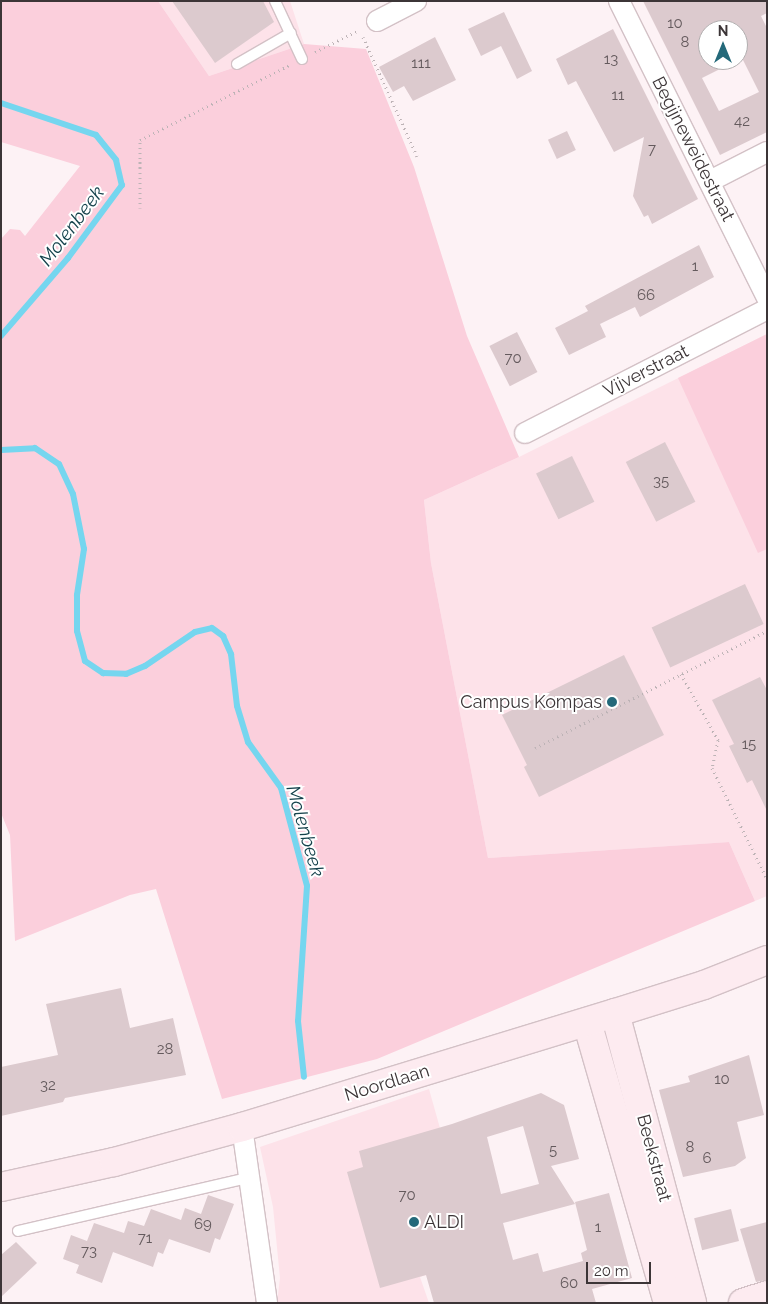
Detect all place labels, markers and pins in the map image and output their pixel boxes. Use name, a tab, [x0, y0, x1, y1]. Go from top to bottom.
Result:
place label: Campus Kompas	[460, 691, 602, 713]
marker: Campus Kompas	[606, 696, 618, 708]
place label: ALDI	[424, 1211, 464, 1233]
marker: ALDI	[408, 1216, 420, 1228]

